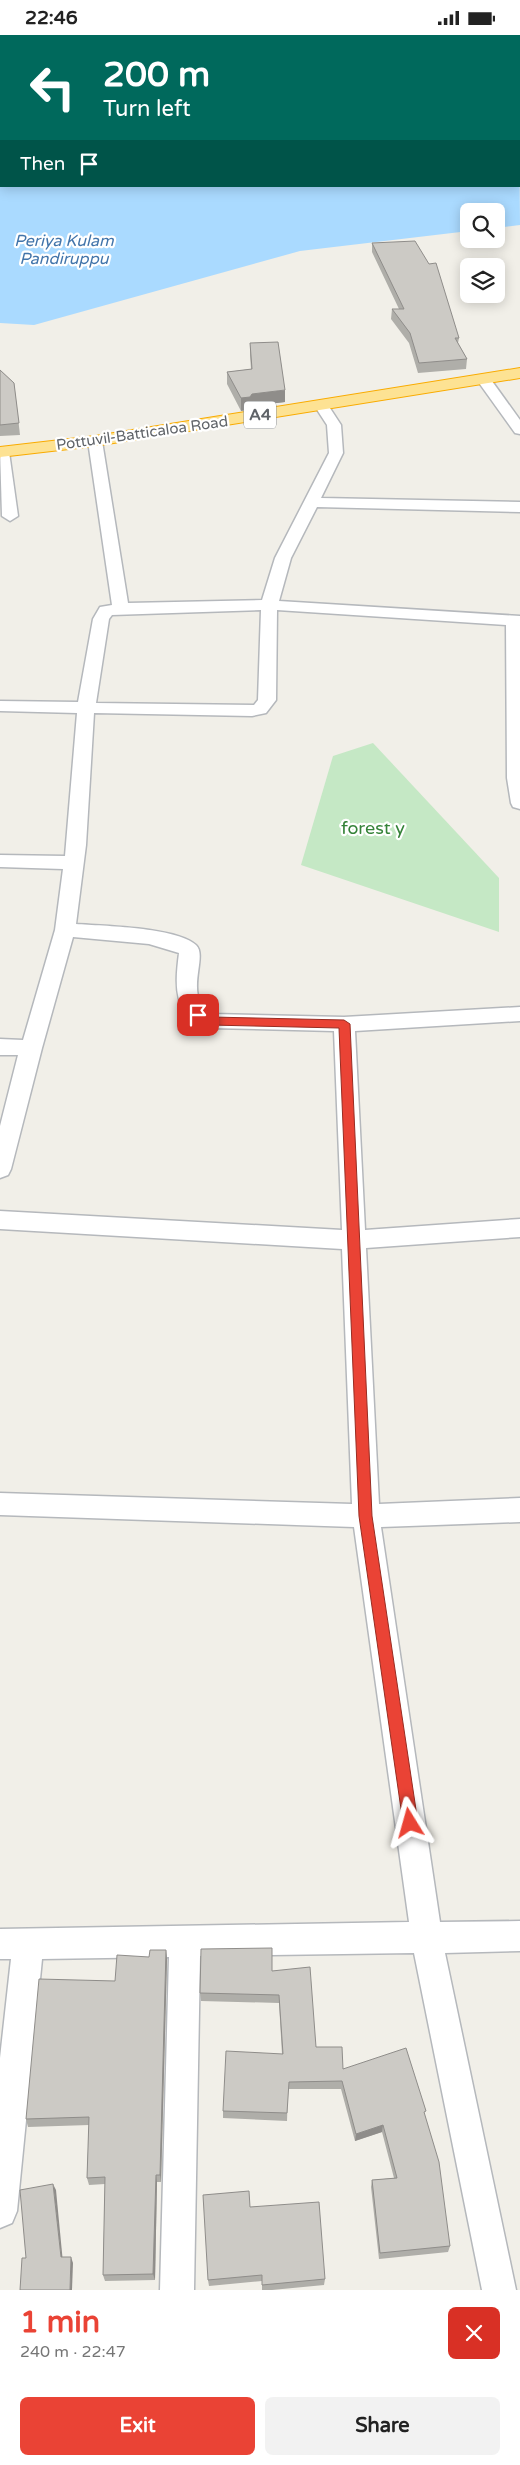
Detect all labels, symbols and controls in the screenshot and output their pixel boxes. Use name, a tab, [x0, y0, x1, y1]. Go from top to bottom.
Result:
text: 22:46	[25, 7, 78, 29]
text: 200 m	[103, 54, 210, 96]
icon: left	[20, 55, 85, 120]
text: Turn left	[103, 96, 191, 122]
icon: arrive	[75, 150, 103, 178]
text: Then	[20, 153, 65, 175]
map controls	[460, 203, 505, 303]
button: search	[460, 203, 505, 248]
water label: Periya Kulam Pandiruppu	[14, 231, 114, 269]
button: layers	[460, 258, 505, 303]
road number: A4	[244, 401, 276, 429]
street label: Pottuvil-Batticaloa Road	[55, 412, 229, 454]
park label: forest y	[341, 817, 405, 839]
pin	[177, 994, 219, 1036]
icon: arrive	[184, 1001, 212, 1029]
position arrow	[383, 1796, 435, 1848]
text: 1 min	[20, 2304, 100, 2341]
button: close	[448, 2307, 500, 2359]
text: 240 m · 22:47	[20, 2342, 126, 2362]
button: Exit	[20, 2397, 255, 2455]
button: Share	[265, 2397, 500, 2455]

